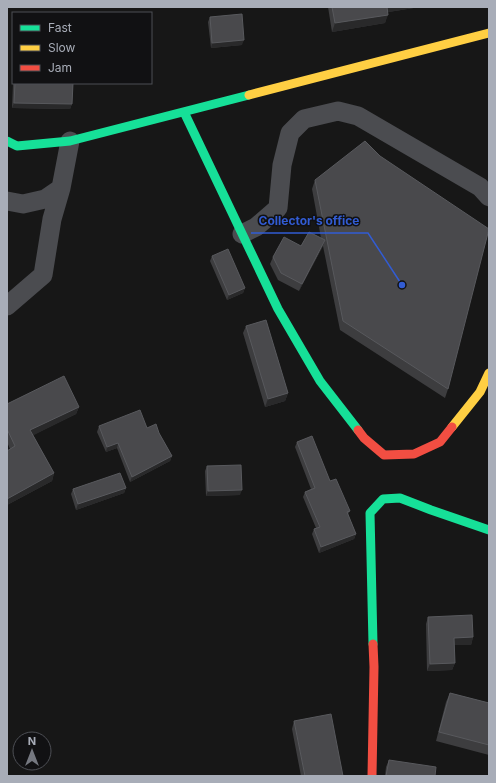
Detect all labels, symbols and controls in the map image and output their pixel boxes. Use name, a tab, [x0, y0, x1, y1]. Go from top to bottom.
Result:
legend	[12, 12, 152, 84]
text: Fast	[48, 20, 72, 35]
text: Slow	[48, 40, 76, 55]
text: Jam	[48, 60, 72, 75]
callout: Collector's office	[251, 209, 368, 233]
text: Collector's office	[259, 213, 359, 228]
north arrow	[12, 731, 52, 771]
text: N	[28, 734, 36, 748]

